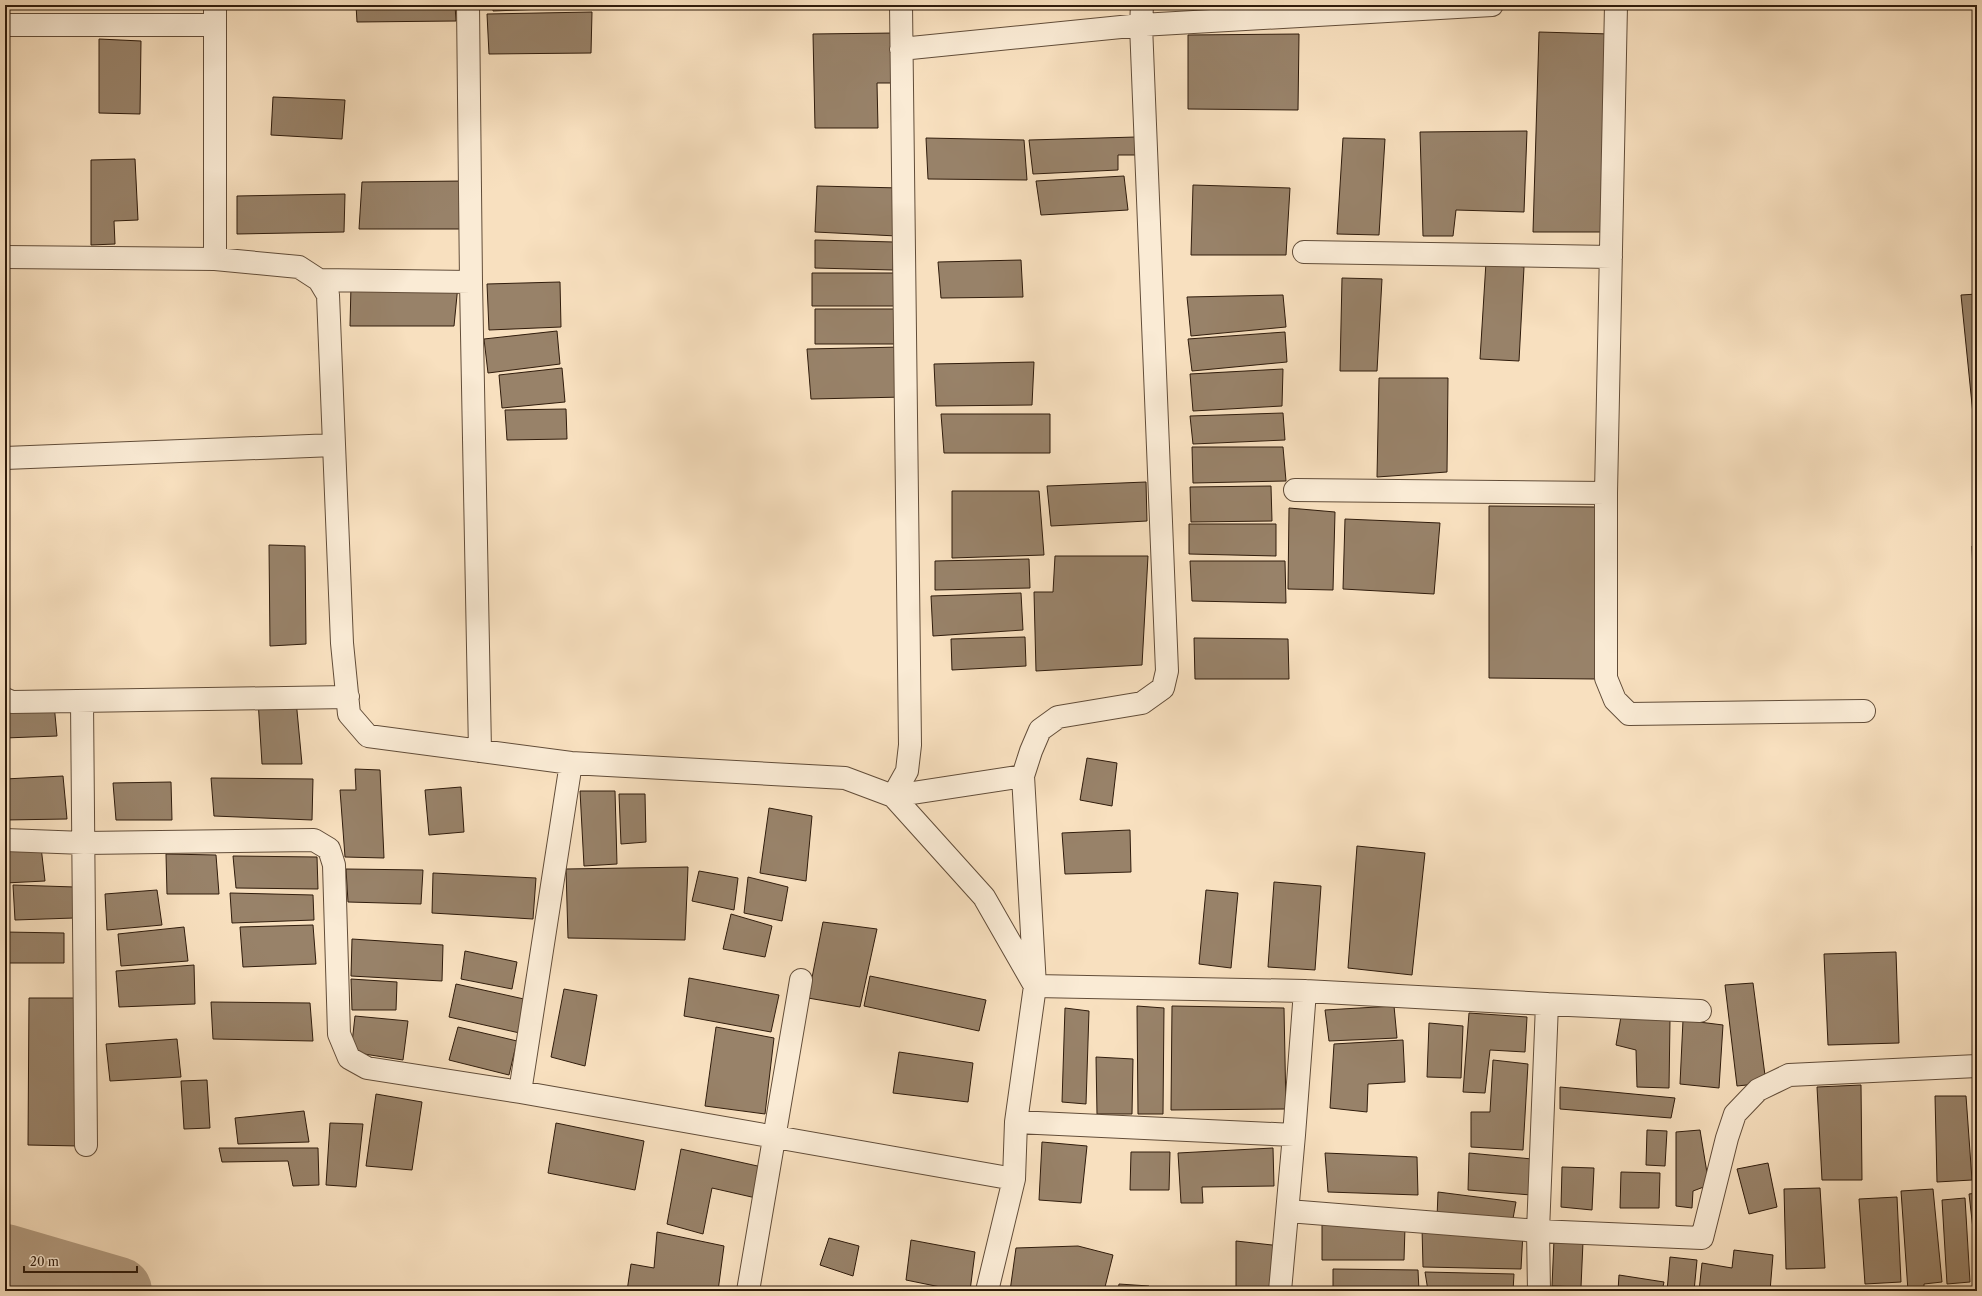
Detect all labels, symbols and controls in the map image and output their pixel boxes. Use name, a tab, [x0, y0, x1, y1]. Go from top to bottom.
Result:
scale bar	[24, 1248, 137, 1274]
text: 20 m	[30, 1254, 59, 1269]

